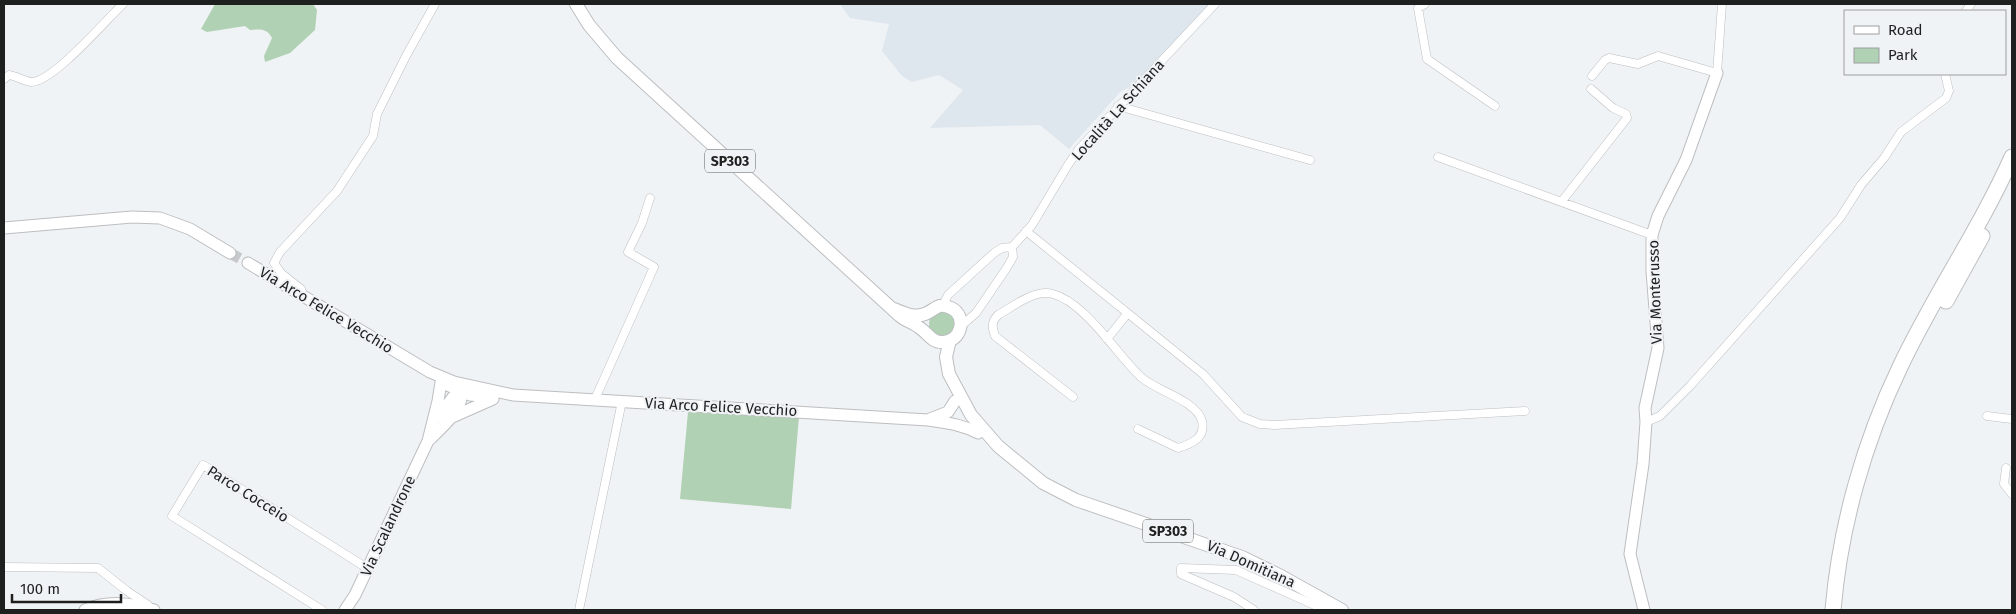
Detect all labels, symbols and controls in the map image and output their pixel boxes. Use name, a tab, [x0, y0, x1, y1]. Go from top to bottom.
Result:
legend	[1844, 10, 2006, 75]
text: Road	[1888, 21, 1923, 39]
text: Park	[1888, 46, 1918, 64]
street label: Località La Schiana	[1068, 56, 1168, 164]
road number: SP303	[705, 150, 755, 172]
street label: Via Monterusso	[1644, 239, 1666, 345]
street label: Via Arco Felice Vecchio	[256, 263, 396, 357]
street label: Via Arco Felice Vecchio	[644, 394, 798, 420]
street label: Parco Cocceio	[204, 462, 292, 526]
street label: Via Scalandrone	[357, 473, 419, 579]
road number: SP303	[1143, 520, 1193, 542]
street label: Via Domitiana	[1204, 536, 1298, 592]
scale bar	[12, 572, 121, 604]
text: 100 m	[20, 580, 60, 598]

